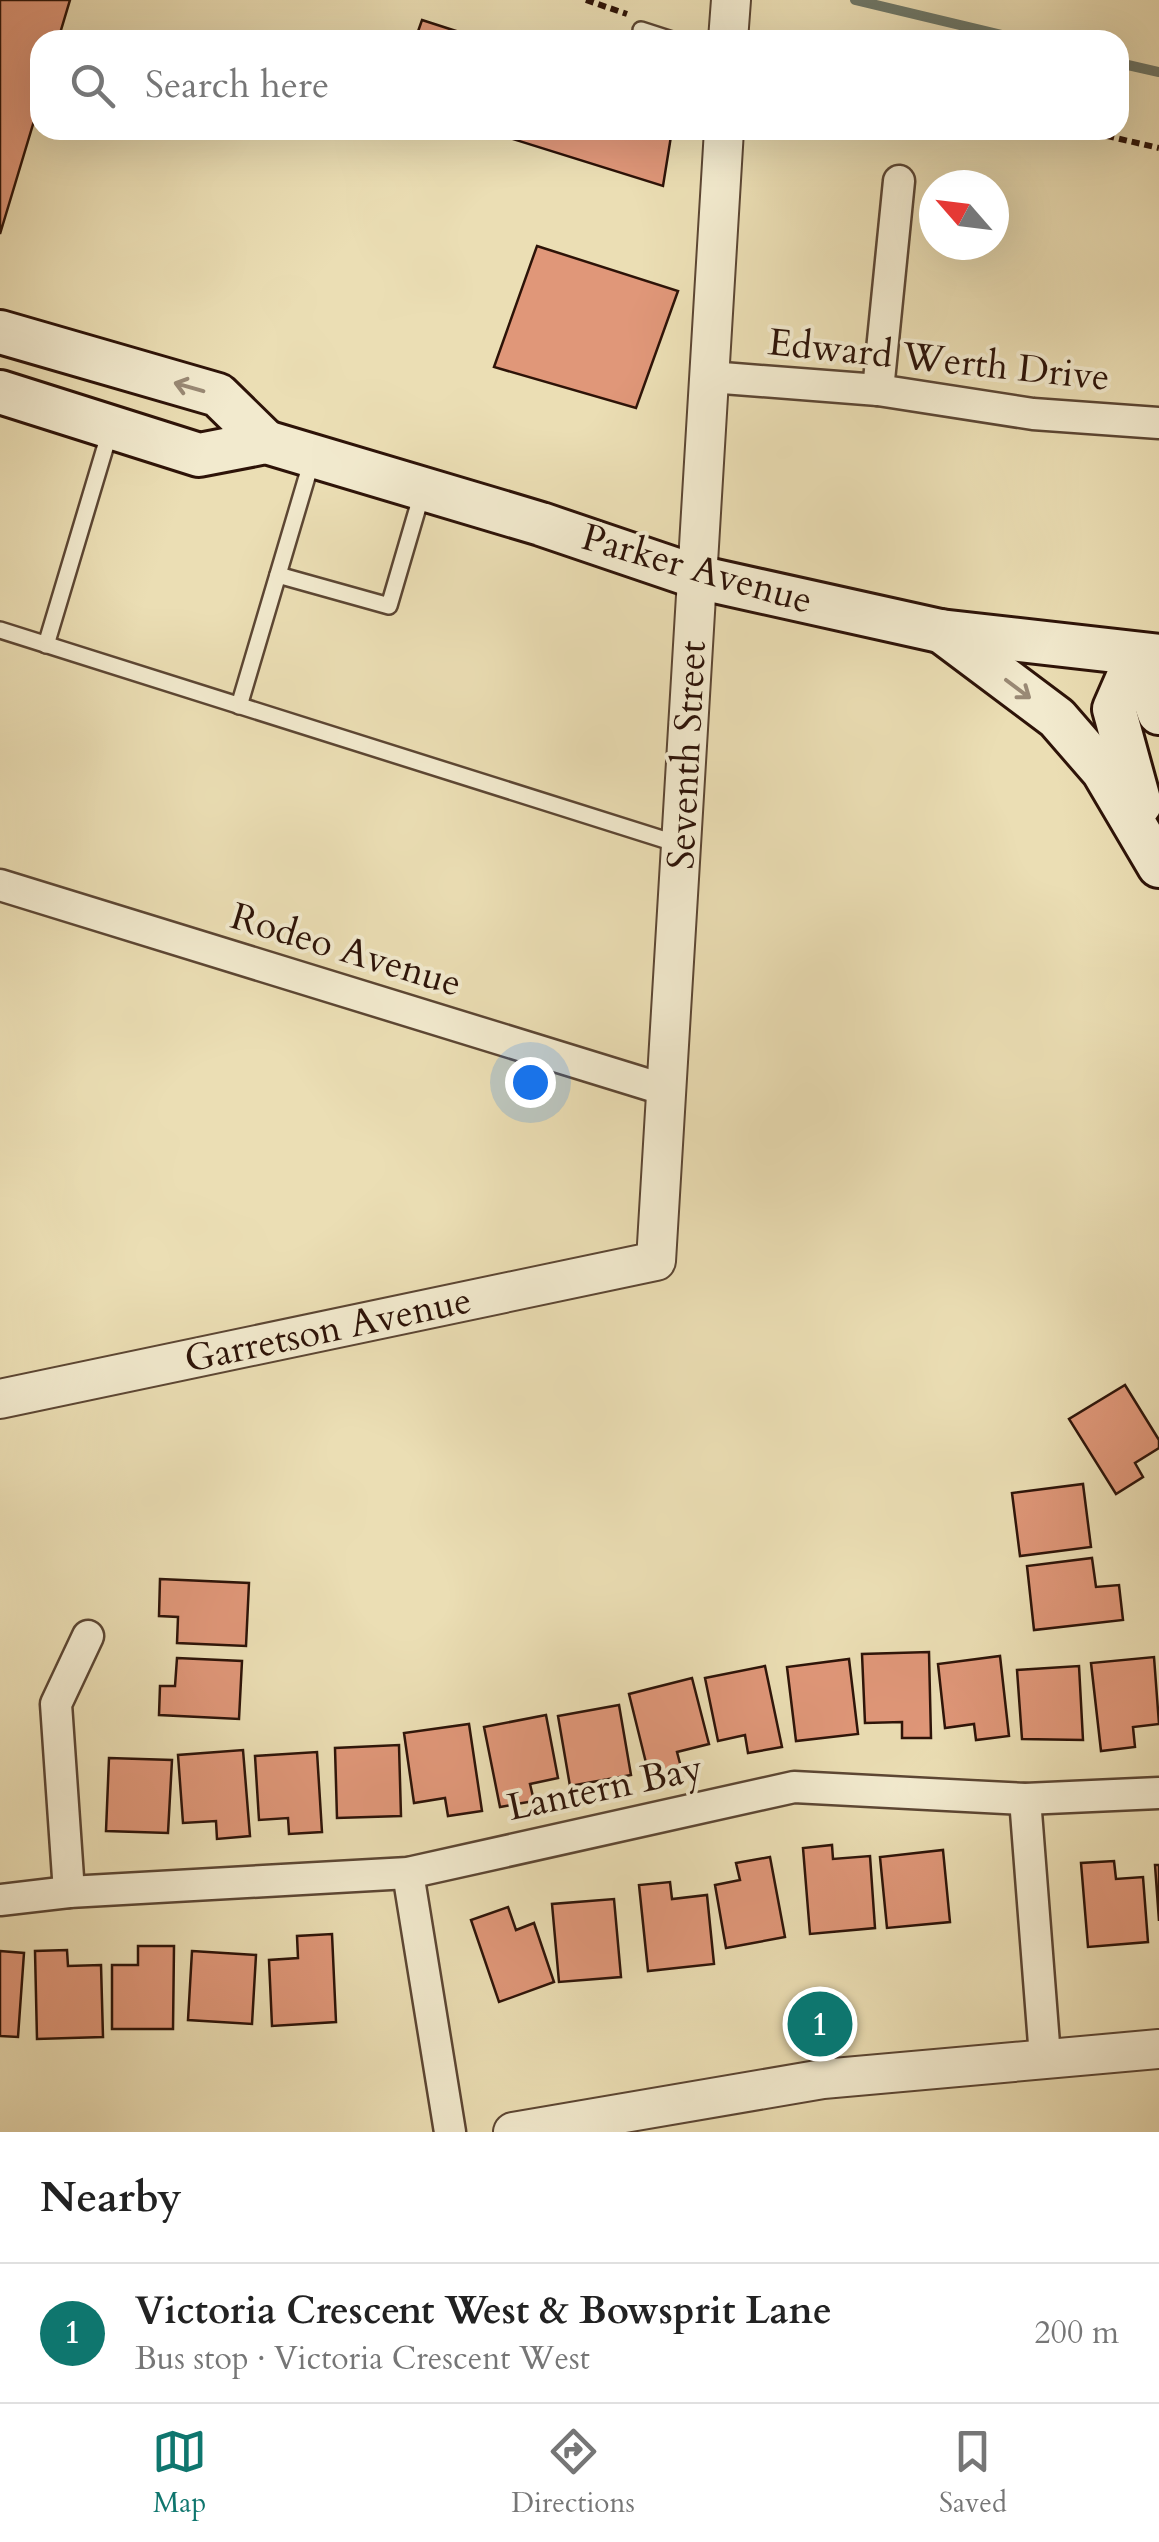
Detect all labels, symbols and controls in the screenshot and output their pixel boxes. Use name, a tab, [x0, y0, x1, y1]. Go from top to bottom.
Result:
search box	[30, 30, 1129, 140]
icon: search	[65, 58, 120, 113]
text: Search here	[145, 59, 329, 111]
north arrow	[919, 170, 1009, 260]
street label: Edward Werth Drive	[766, 316, 1112, 404]
one-way arrow	[173, 376, 205, 395]
street label: Parker Avenue	[576, 511, 818, 627]
street label: Seventh Street	[655, 639, 719, 871]
one-way arrow	[1004, 679, 1031, 700]
street label: Rodeo Avenue	[224, 890, 468, 1010]
your location	[505, 1057, 556, 1108]
street label: Garretson Avenue	[180, 1274, 476, 1386]
street label: Lantern Bay	[503, 1742, 707, 1834]
pin: 1	[788, 1986, 852, 2062]
text: Nearby	[40, 2169, 182, 2226]
text: Victoria Crescent West & Bowsprit Lane	[135, 2285, 832, 2337]
text: 1	[64, 2311, 81, 2355]
text: 200 m	[1034, 2311, 1119, 2355]
text: Bus stop · Victoria Crescent West	[135, 2337, 590, 2381]
tab: Map	[152, 2424, 207, 2522]
tab: Directions	[511, 2424, 635, 2522]
tab: Saved	[939, 2424, 1007, 2522]

